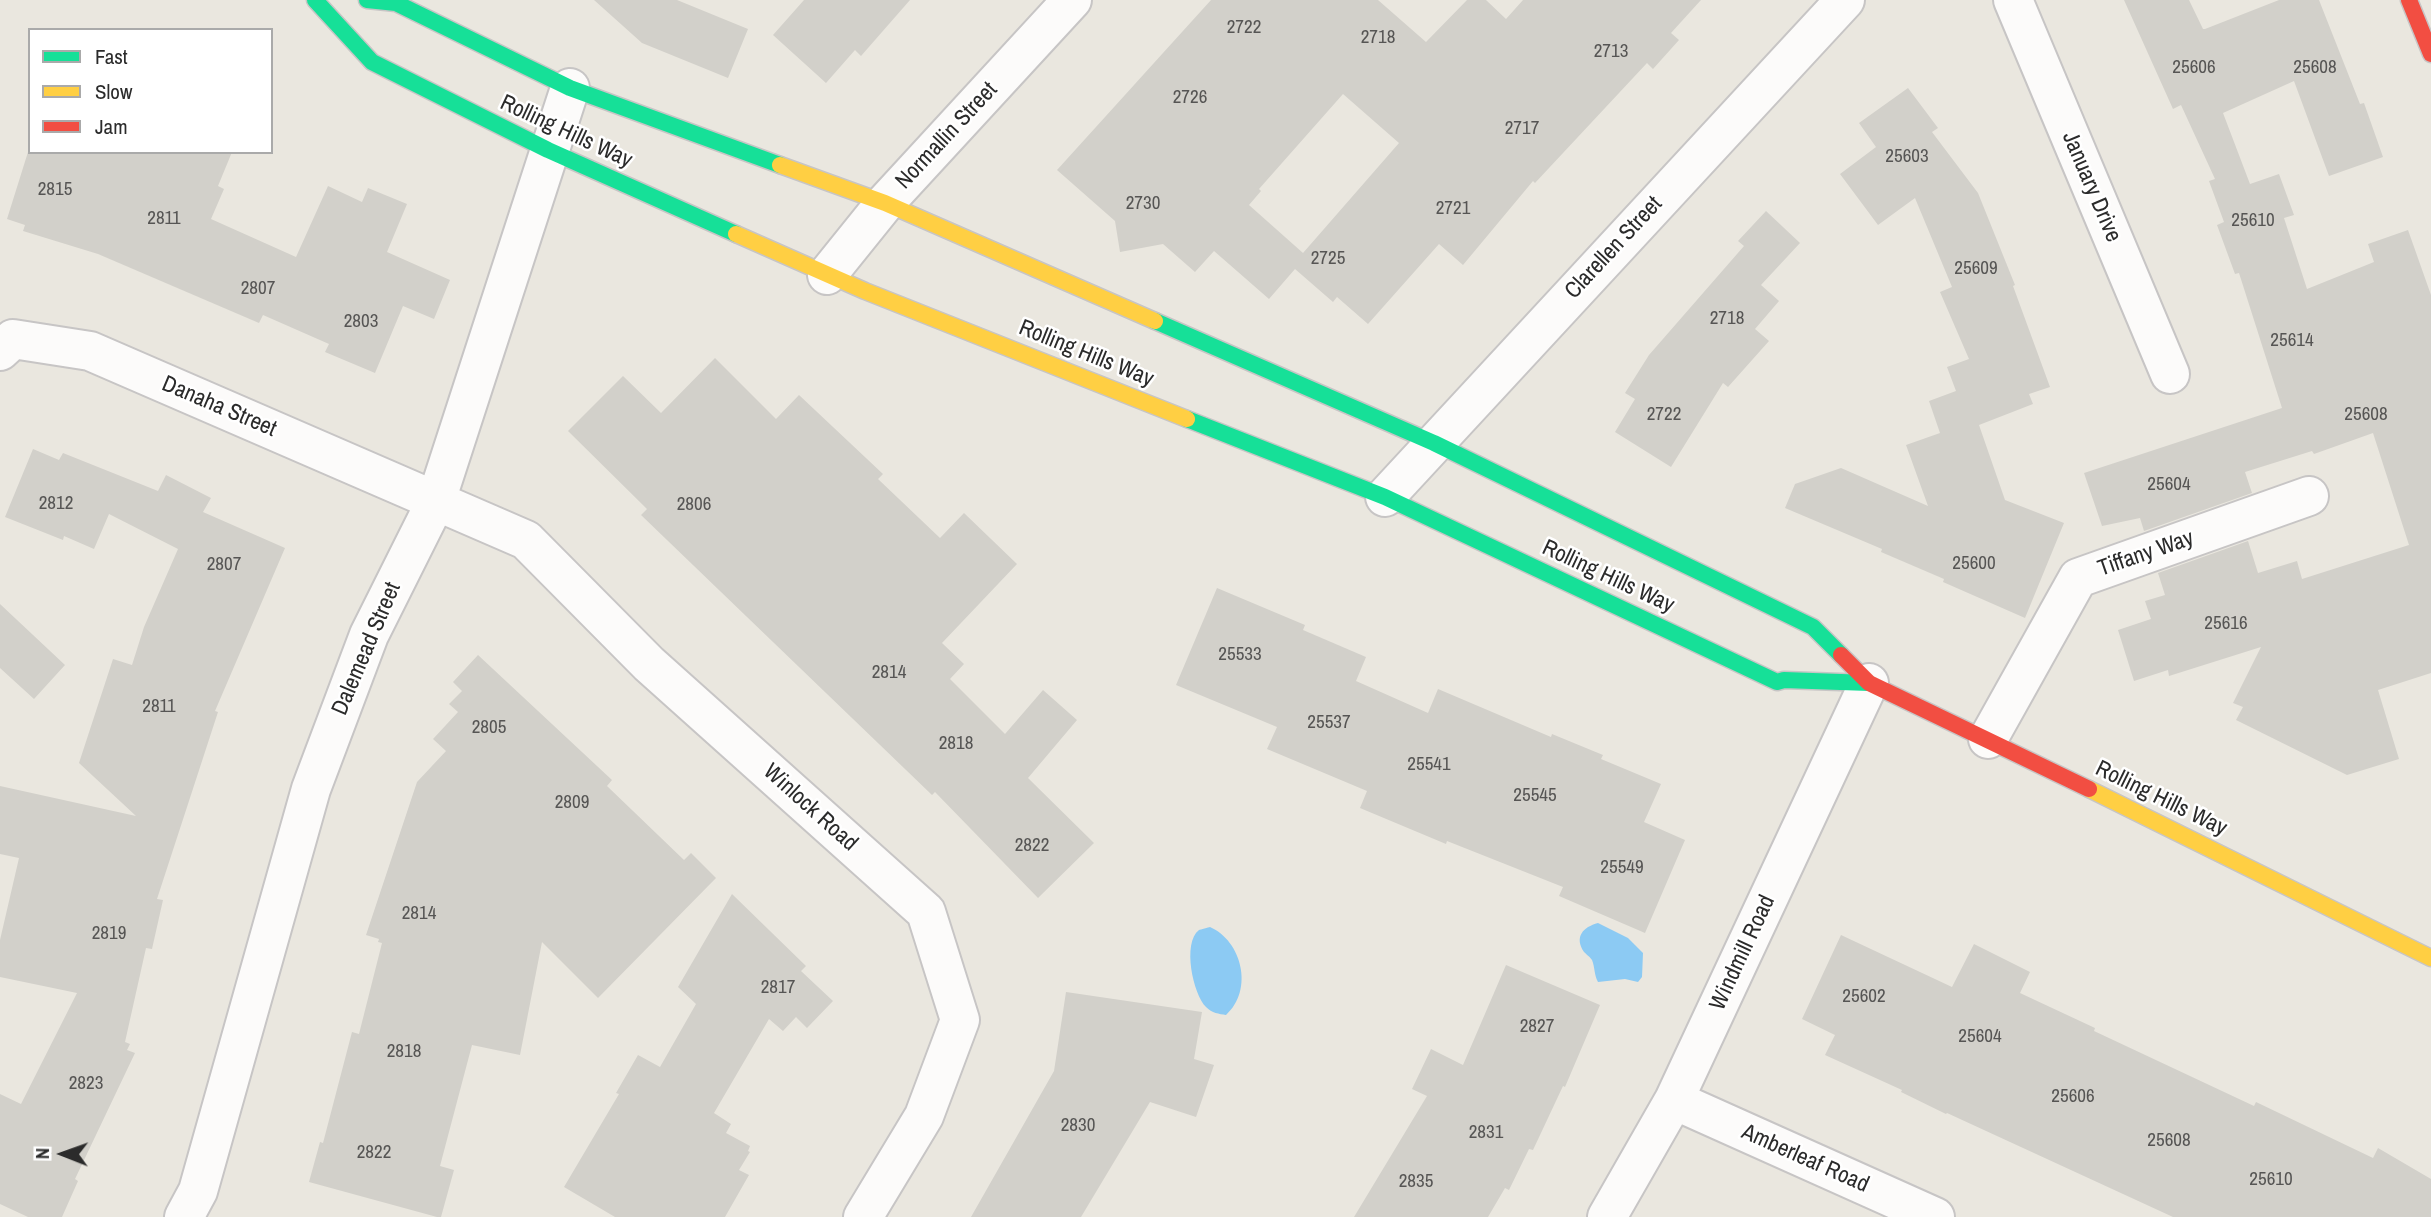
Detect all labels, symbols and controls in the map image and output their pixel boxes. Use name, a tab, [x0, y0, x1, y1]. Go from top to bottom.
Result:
house number: 2722	[1227, 17, 1261, 39]
house number: 2718	[1361, 27, 1395, 49]
legend	[28, 28, 273, 154]
house number: 2713	[1594, 41, 1628, 63]
text: Fast	[95, 42, 128, 71]
house number: 25606	[2172, 57, 2216, 79]
house number: 25608	[2293, 57, 2337, 79]
text: Slow	[95, 77, 132, 106]
street label: Normallin Street	[890, 77, 1004, 195]
house number: 2726	[1173, 87, 1207, 109]
street label: Rolling Hills Way	[495, 89, 637, 175]
text: Jam	[95, 112, 128, 141]
house number: 2717	[1505, 118, 1539, 140]
street label: January Drive	[2055, 128, 2127, 246]
house number: 25603	[1885, 146, 1929, 168]
house number: 2815	[38, 179, 72, 201]
street label: Clarellen Street	[1560, 191, 1668, 305]
house number: 2730	[1126, 193, 1160, 215]
house number: 2721	[1436, 198, 1470, 220]
house number: 2811	[147, 208, 181, 230]
house number: 25610	[2231, 210, 2275, 232]
house number: 2725	[1311, 248, 1345, 270]
house number: 25609	[1954, 258, 1998, 280]
house number: 2807	[241, 278, 275, 300]
house number: 2718	[1710, 308, 1744, 330]
house number: 2803	[344, 311, 378, 333]
street label: Rolling Hills Way	[1015, 314, 1157, 394]
house number: 25614	[2270, 330, 2314, 352]
street label: Danaha Street	[158, 371, 280, 443]
house number: 2722	[1647, 404, 1681, 426]
house number: 25608	[2344, 404, 2388, 426]
house number: 25604	[2147, 474, 2191, 496]
house number: 2812	[39, 493, 73, 515]
house number: 2806	[677, 494, 711, 516]
street label: Tiffany Way	[2095, 525, 2197, 583]
street label: Rolling Hills Way	[1537, 534, 1679, 620]
house number: 25600	[1952, 553, 1996, 575]
house number: 2807	[207, 554, 241, 576]
street label: Dalemead Street	[327, 578, 407, 720]
house number: 25616	[2204, 613, 2248, 635]
house number: 25533	[1218, 644, 1262, 666]
house number: 2814	[872, 662, 906, 684]
house number: 2811	[142, 696, 176, 718]
house number: 25537	[1307, 712, 1351, 734]
house number: 2805	[472, 717, 506, 739]
house number: 2818	[939, 733, 973, 755]
house number: 25541	[1407, 754, 1451, 776]
street label: Rolling Hills Way	[2091, 755, 2231, 843]
street label: Winlock Road	[757, 758, 863, 858]
house number: 25545	[1513, 785, 1557, 807]
house number: 2809	[555, 792, 589, 814]
house number: 2822	[1015, 835, 1049, 857]
house number: 25549	[1600, 857, 1644, 879]
street label: Windmill Road	[1704, 891, 1782, 1015]
house number: 2814	[402, 903, 436, 925]
house number: 2819	[92, 923, 126, 945]
house number: 2817	[761, 977, 795, 999]
house number: 25602	[1842, 986, 1886, 1008]
house number: 2827	[1520, 1016, 1554, 1038]
house number: 25604	[1958, 1026, 2002, 1048]
house number: 2818	[387, 1041, 421, 1063]
house number: 2823	[69, 1073, 103, 1095]
house number: 25606	[2051, 1086, 2095, 1108]
house number: 2830	[1061, 1115, 1095, 1137]
north arrow	[28, 1119, 98, 1189]
street label: Amberleaf Road	[1737, 1119, 1873, 1199]
house number: 2831	[1469, 1122, 1503, 1144]
house number: 25608	[2147, 1130, 2191, 1152]
house number: 2822	[357, 1142, 391, 1164]
text: N	[29, 1148, 55, 1159]
house number: 25610	[2249, 1169, 2293, 1191]
house number: 2835	[1399, 1171, 1433, 1193]

